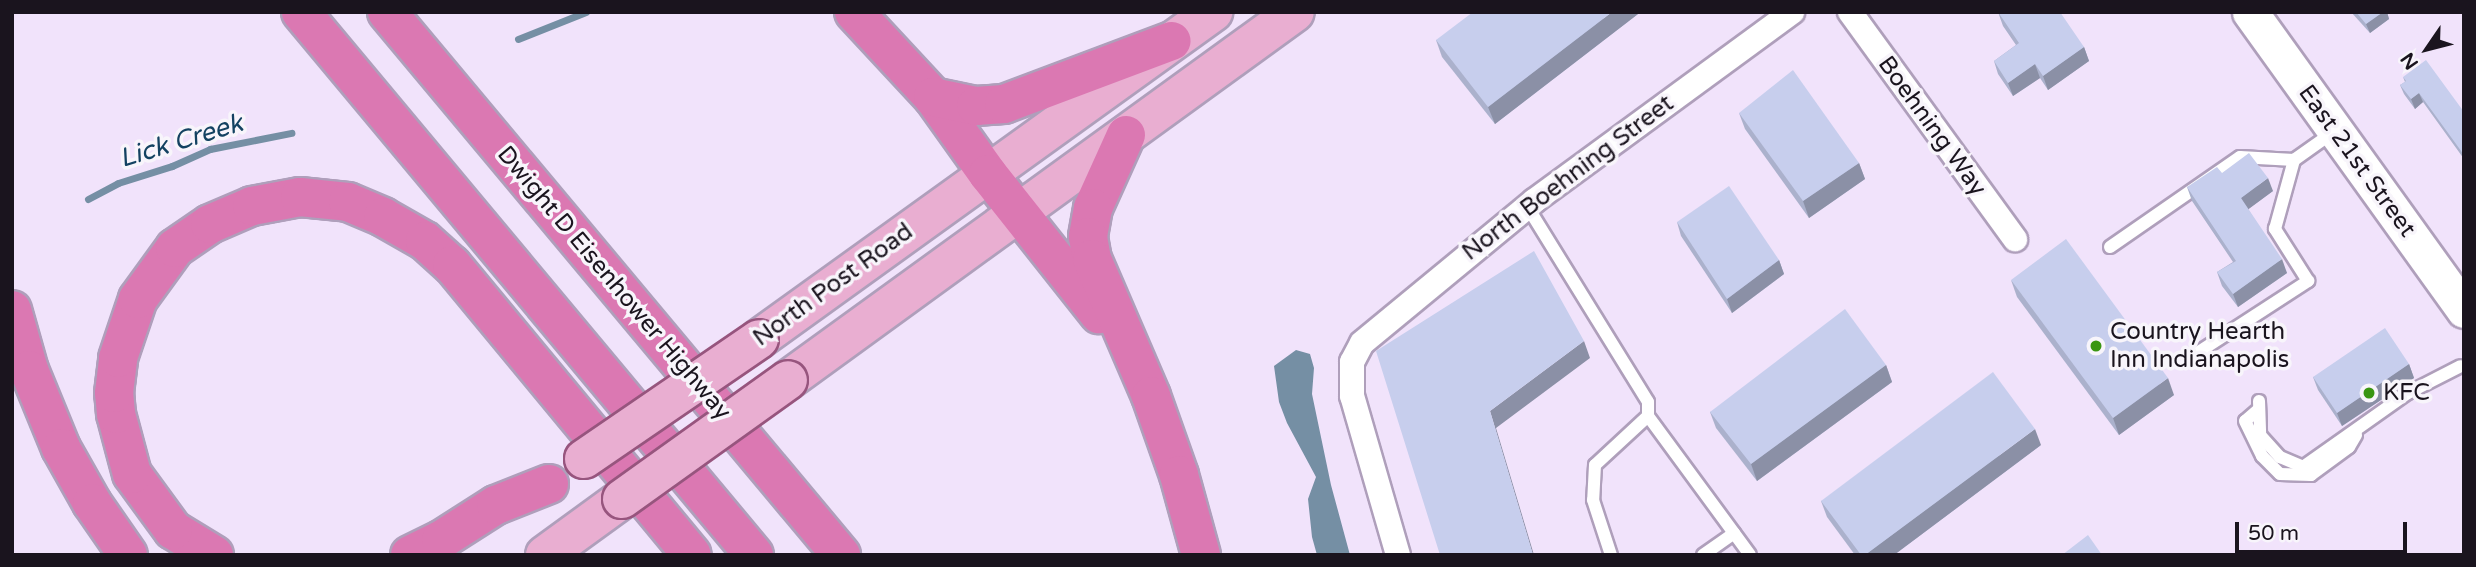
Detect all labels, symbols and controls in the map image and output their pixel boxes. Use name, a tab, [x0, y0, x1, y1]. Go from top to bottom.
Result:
north arrow	[2392, 14, 2462, 84]
text: N	[2396, 48, 2423, 74]
street label: Boehning Way	[1872, 51, 1992, 201]
street label: East 21st Street	[2292, 79, 2422, 243]
street label: North Boehning Street	[1457, 89, 1679, 267]
water label: Lick Creek	[116, 107, 246, 175]
street label: Dwight D Eisenhower Highway	[491, 140, 737, 426]
street label: North Post Road	[748, 217, 918, 353]
place label: Country Hearth Inn Indianapolis	[2110, 318, 2289, 374]
marker: Country Hearth Inn Indianapolis	[2088, 338, 2104, 354]
place label: KFC	[2383, 379, 2430, 407]
marker: KFC	[2361, 385, 2377, 401]
scale bar	[2238, 508, 2410, 552]
text: 50 m	[2248, 521, 2299, 546]

